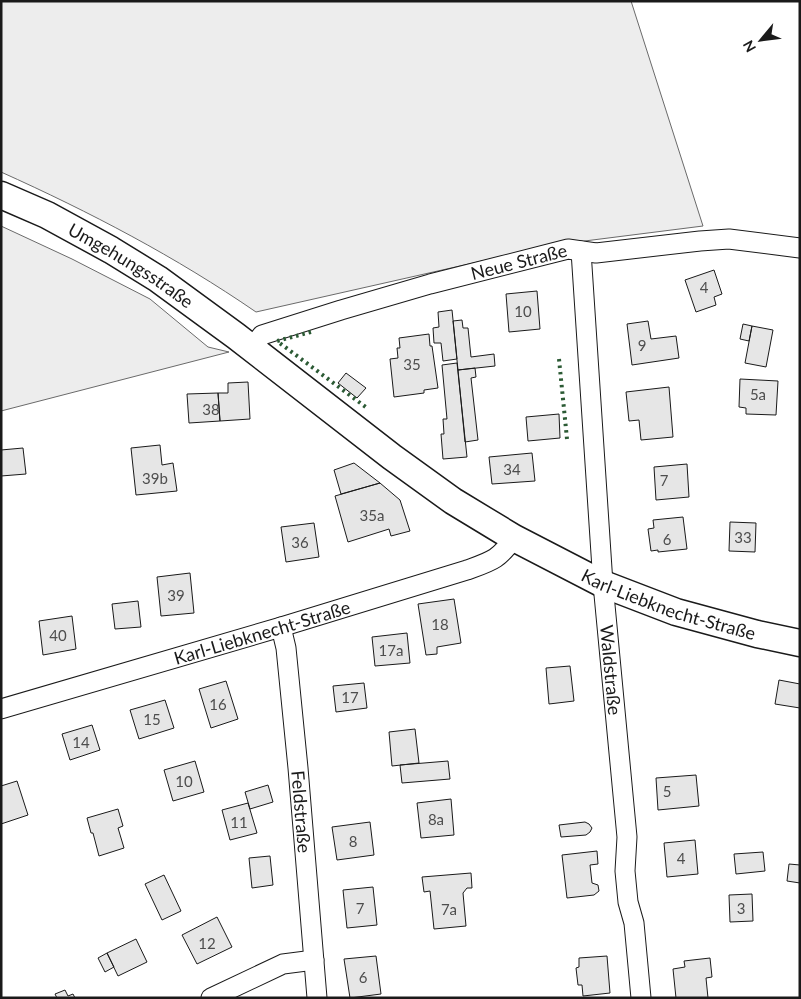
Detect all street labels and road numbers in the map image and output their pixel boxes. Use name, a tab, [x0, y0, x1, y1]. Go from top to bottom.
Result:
street label: Umgehungsstraße	[65, 218, 198, 312]
street label: Neue Straße	[468, 239, 569, 284]
street label: Karl-Liebknecht-Straße	[578, 564, 758, 644]
street label: Karl-Liebknecht-Straße	[171, 595, 353, 669]
street label: Waldstraße	[596, 624, 626, 716]
street label: Feldstraße	[287, 769, 316, 854]

